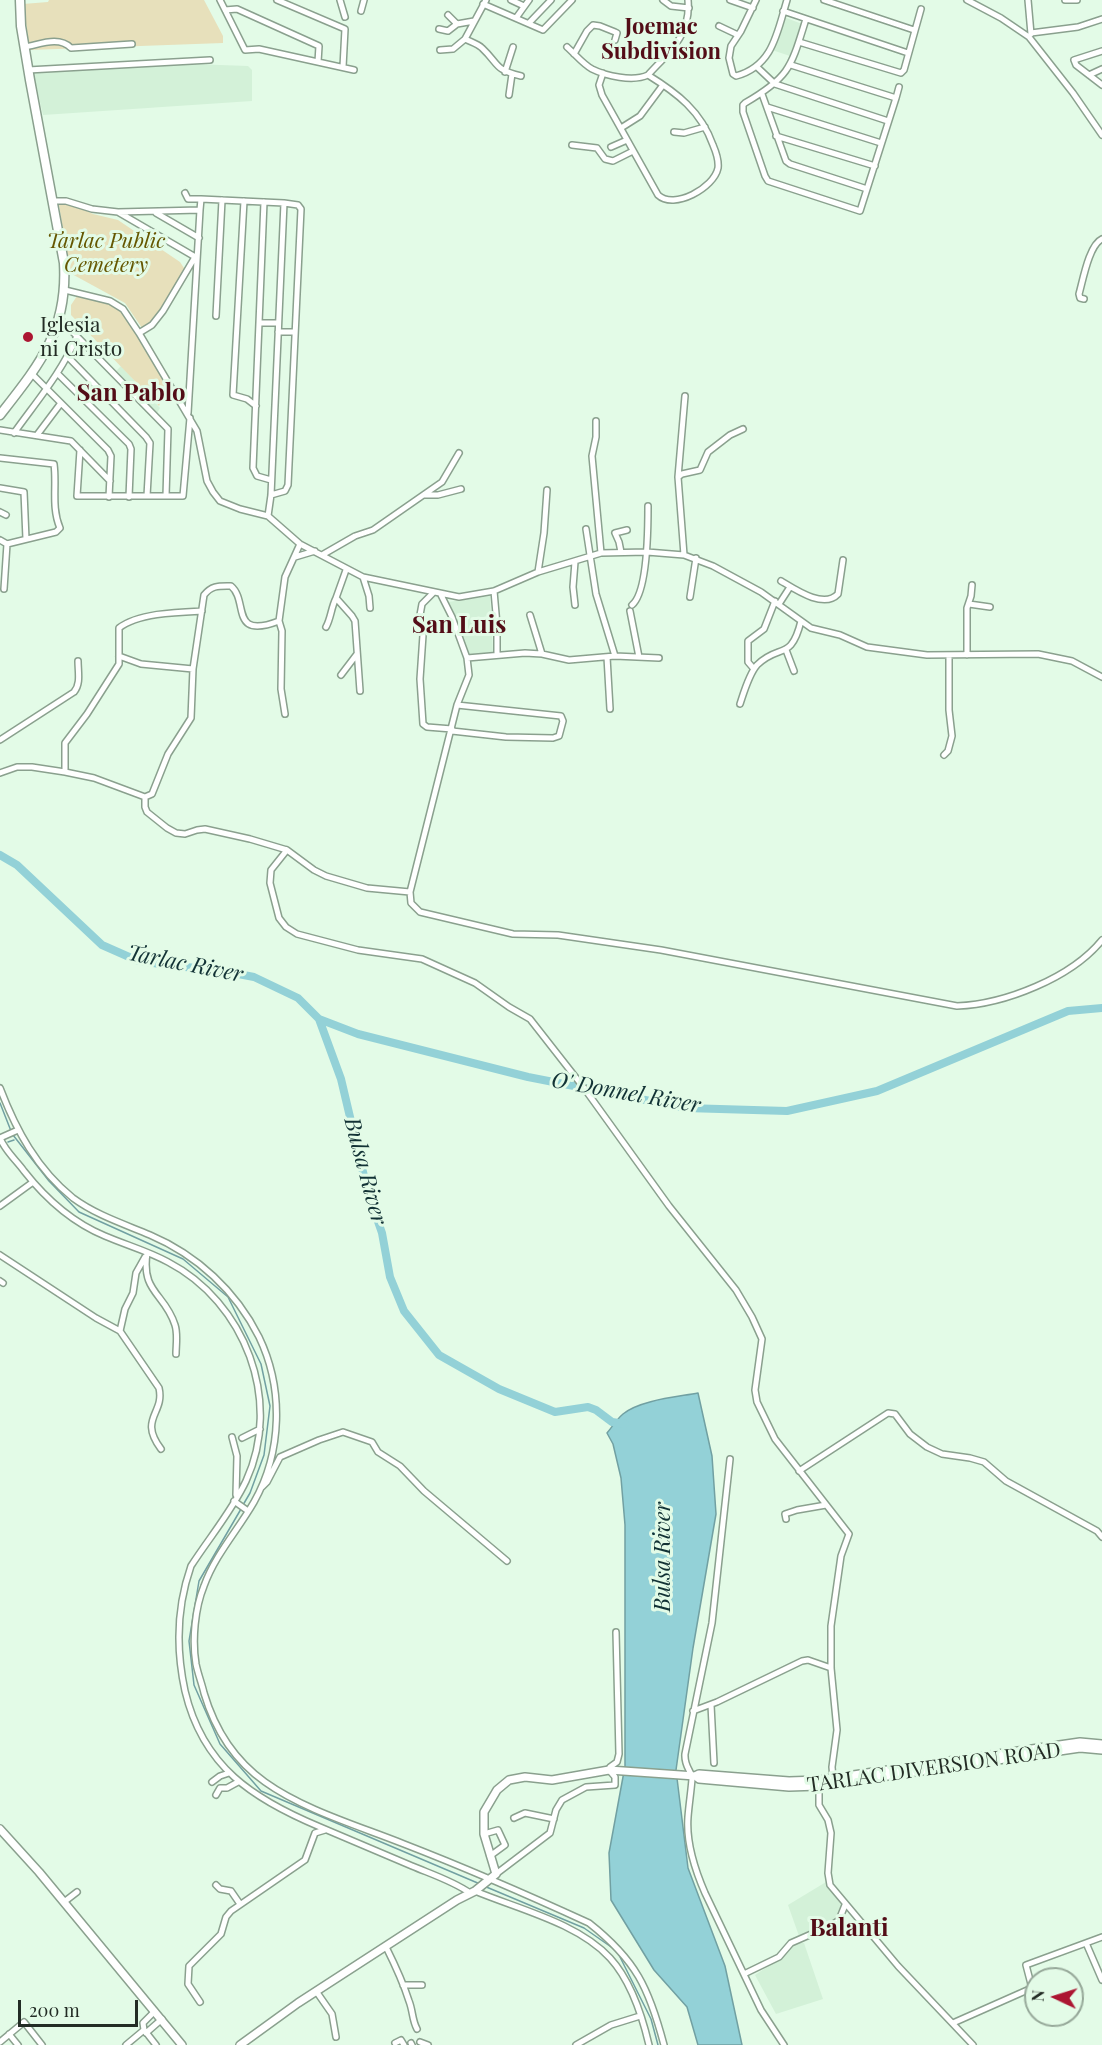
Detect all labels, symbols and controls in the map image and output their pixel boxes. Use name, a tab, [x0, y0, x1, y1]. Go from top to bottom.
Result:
district label: Joemac Subdivision	[601, 14, 721, 66]
park label: Tarlac Public Cemetery	[47, 228, 165, 278]
place label: Iglesia ni Cristo	[40, 312, 122, 362]
marker: Iglesia ni Cristo	[21, 330, 35, 344]
district label: San Pablo	[77, 380, 185, 408]
district label: San Luis	[412, 612, 506, 640]
water label: Tarlac River	[125, 940, 245, 988]
water label: O' Donnel River	[549, 1067, 703, 1119]
water label: Bulsa River	[338, 1115, 392, 1227]
water label: Bulsa River	[650, 1502, 676, 1612]
street label: TARLAC DIVERSION ROAD	[806, 1738, 1062, 1798]
district label: Balanti	[809, 1915, 889, 1943]
north arrow	[1024, 1967, 1084, 2027]
scale bar	[21, 1988, 141, 2026]
text: N	[1027, 1989, 1048, 2002]
text: 200 m	[29, 1998, 80, 2022]

